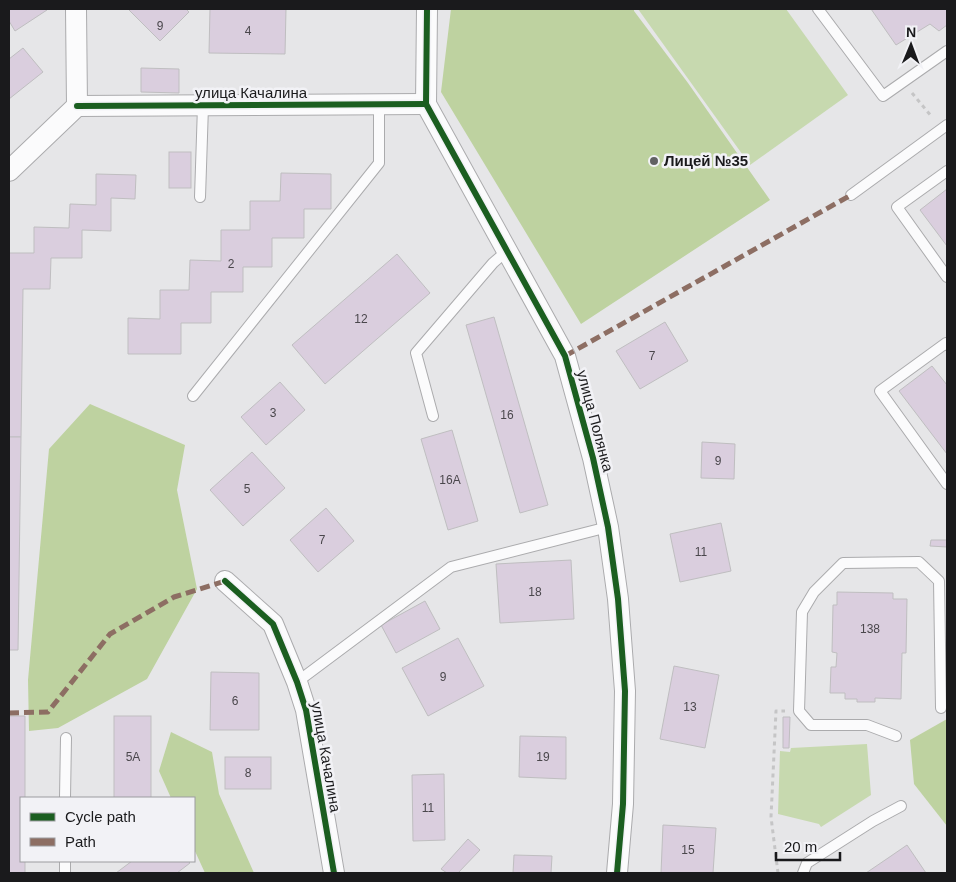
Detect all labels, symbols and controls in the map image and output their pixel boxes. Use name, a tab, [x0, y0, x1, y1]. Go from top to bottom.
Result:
house number: 9	[157, 19, 164, 33]
north arrow	[886, 20, 936, 70]
house number: 4	[245, 24, 252, 38]
text: N	[906, 24, 916, 40]
street label: улица Качалина	[195, 84, 308, 101]
place label: Лицей №35	[664, 152, 748, 169]
marker: Лицей №35	[648, 155, 660, 167]
house number: 2	[228, 257, 235, 271]
house number: 12	[354, 312, 368, 326]
house number: 7	[649, 349, 656, 363]
street label: улица Полянка	[574, 368, 617, 474]
house number: 3	[270, 406, 277, 420]
house number: 16	[500, 408, 514, 422]
house number: 9	[715, 454, 722, 468]
house number: 16А	[439, 473, 461, 487]
house number: 5	[244, 482, 251, 496]
house number: 7	[319, 533, 326, 547]
house number: 11	[695, 545, 708, 559]
house number: 18	[528, 585, 542, 599]
house number: 138	[860, 622, 880, 636]
house number: 9	[440, 670, 447, 684]
house number: 6	[232, 694, 239, 708]
street label: улица Качалина	[308, 700, 345, 814]
house number: 13	[683, 700, 697, 714]
house number: 5А	[126, 750, 140, 764]
house number: 19	[536, 750, 550, 764]
house number: 8	[245, 766, 252, 780]
legend	[20, 797, 195, 862]
house number: 11	[422, 801, 435, 815]
text: Cycle path	[65, 808, 136, 825]
scale bar	[776, 830, 840, 862]
text: Path	[65, 833, 96, 850]
text: 20 m	[784, 838, 817, 855]
house number: 15	[681, 843, 695, 857]

